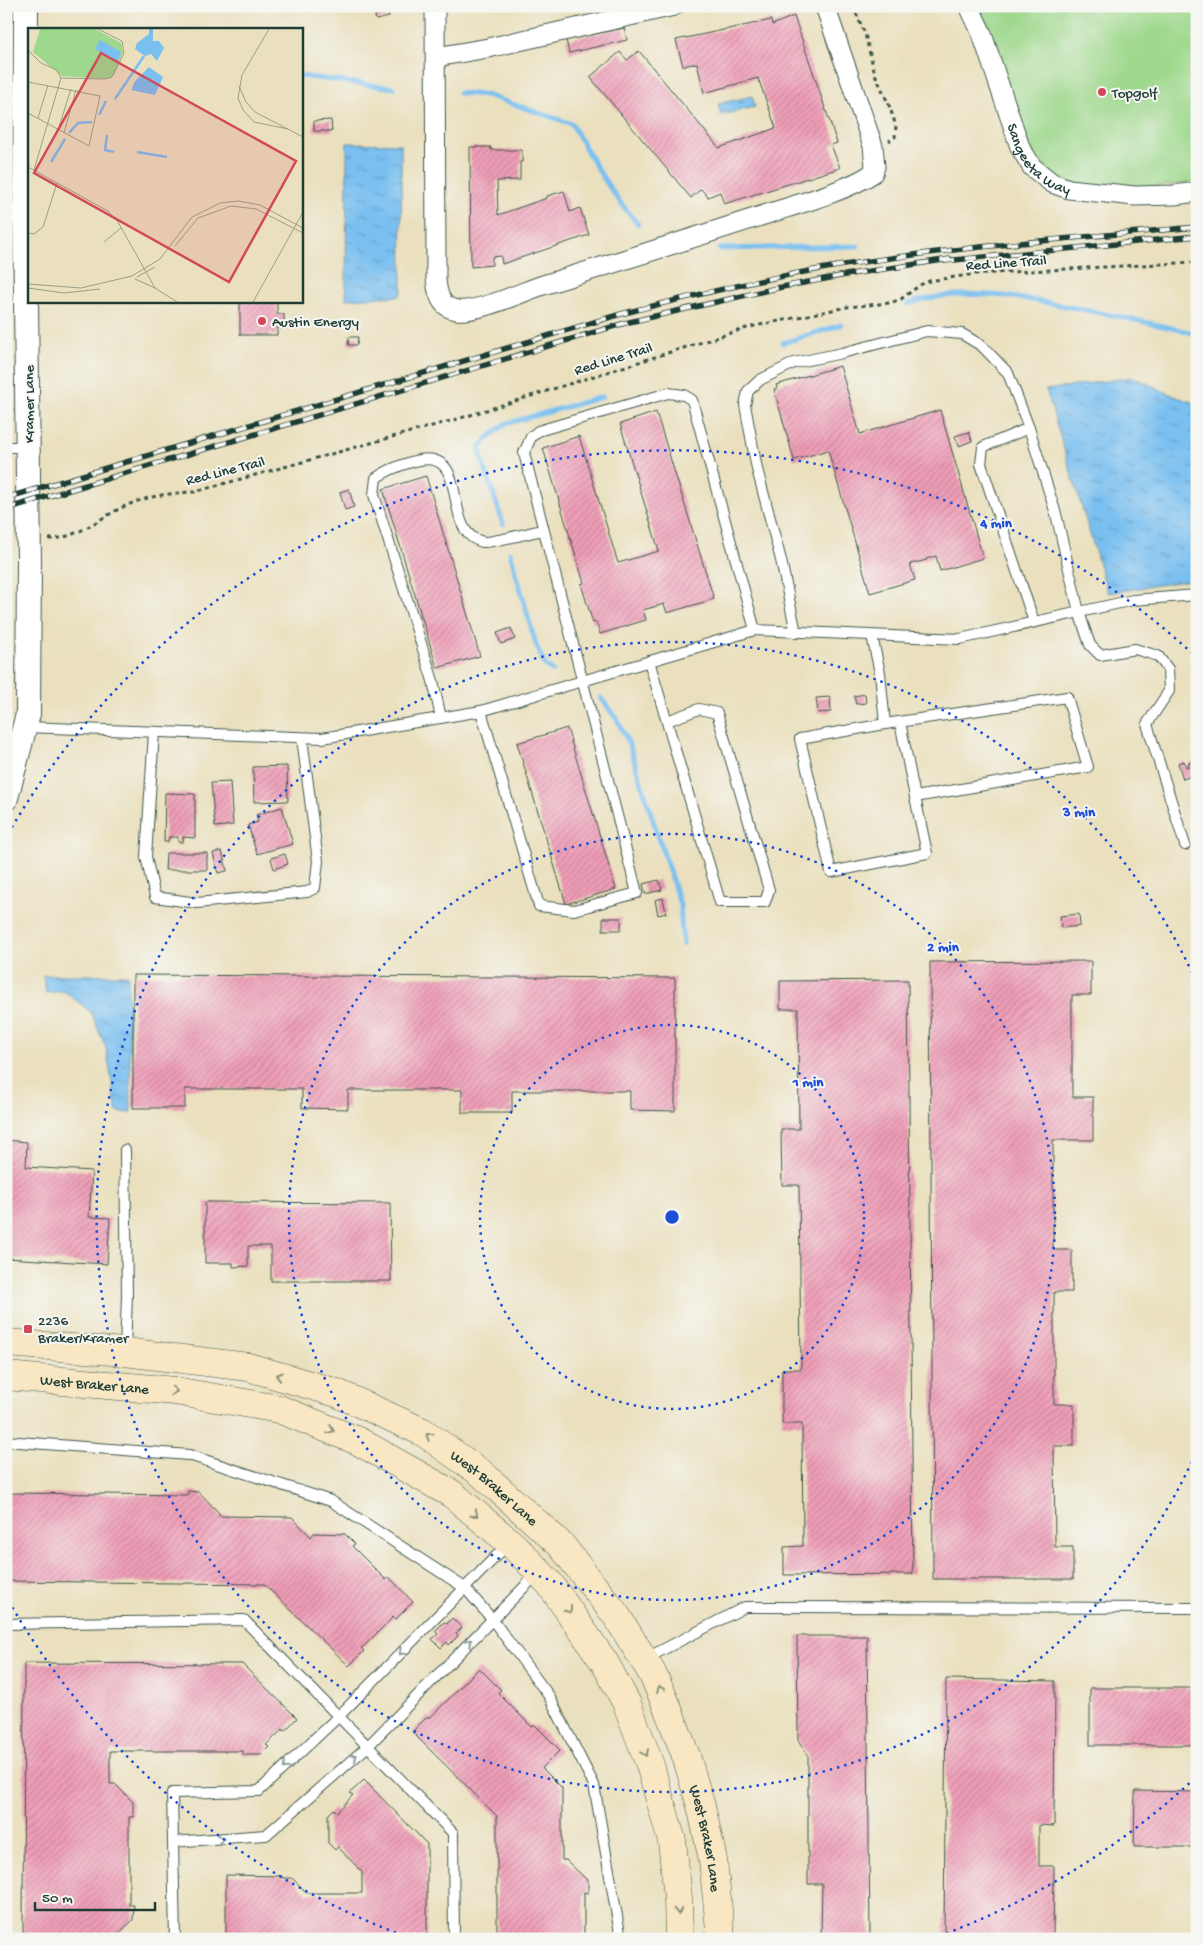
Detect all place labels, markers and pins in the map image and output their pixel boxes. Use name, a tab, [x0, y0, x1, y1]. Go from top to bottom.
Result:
place label: Topgolf	[1111, 85, 1159, 103]
marker: Topgolf	[1096, 86, 1108, 98]
place label: Austin Energy	[272, 314, 360, 332]
marker: Austin Energy	[256, 315, 268, 327]
centre of rings	[663, 1208, 681, 1226]
place label: 2236 Braker/Kramer	[37, 1313, 130, 1348]
marker: 2236 Braker/Kramer	[22, 1323, 34, 1335]

